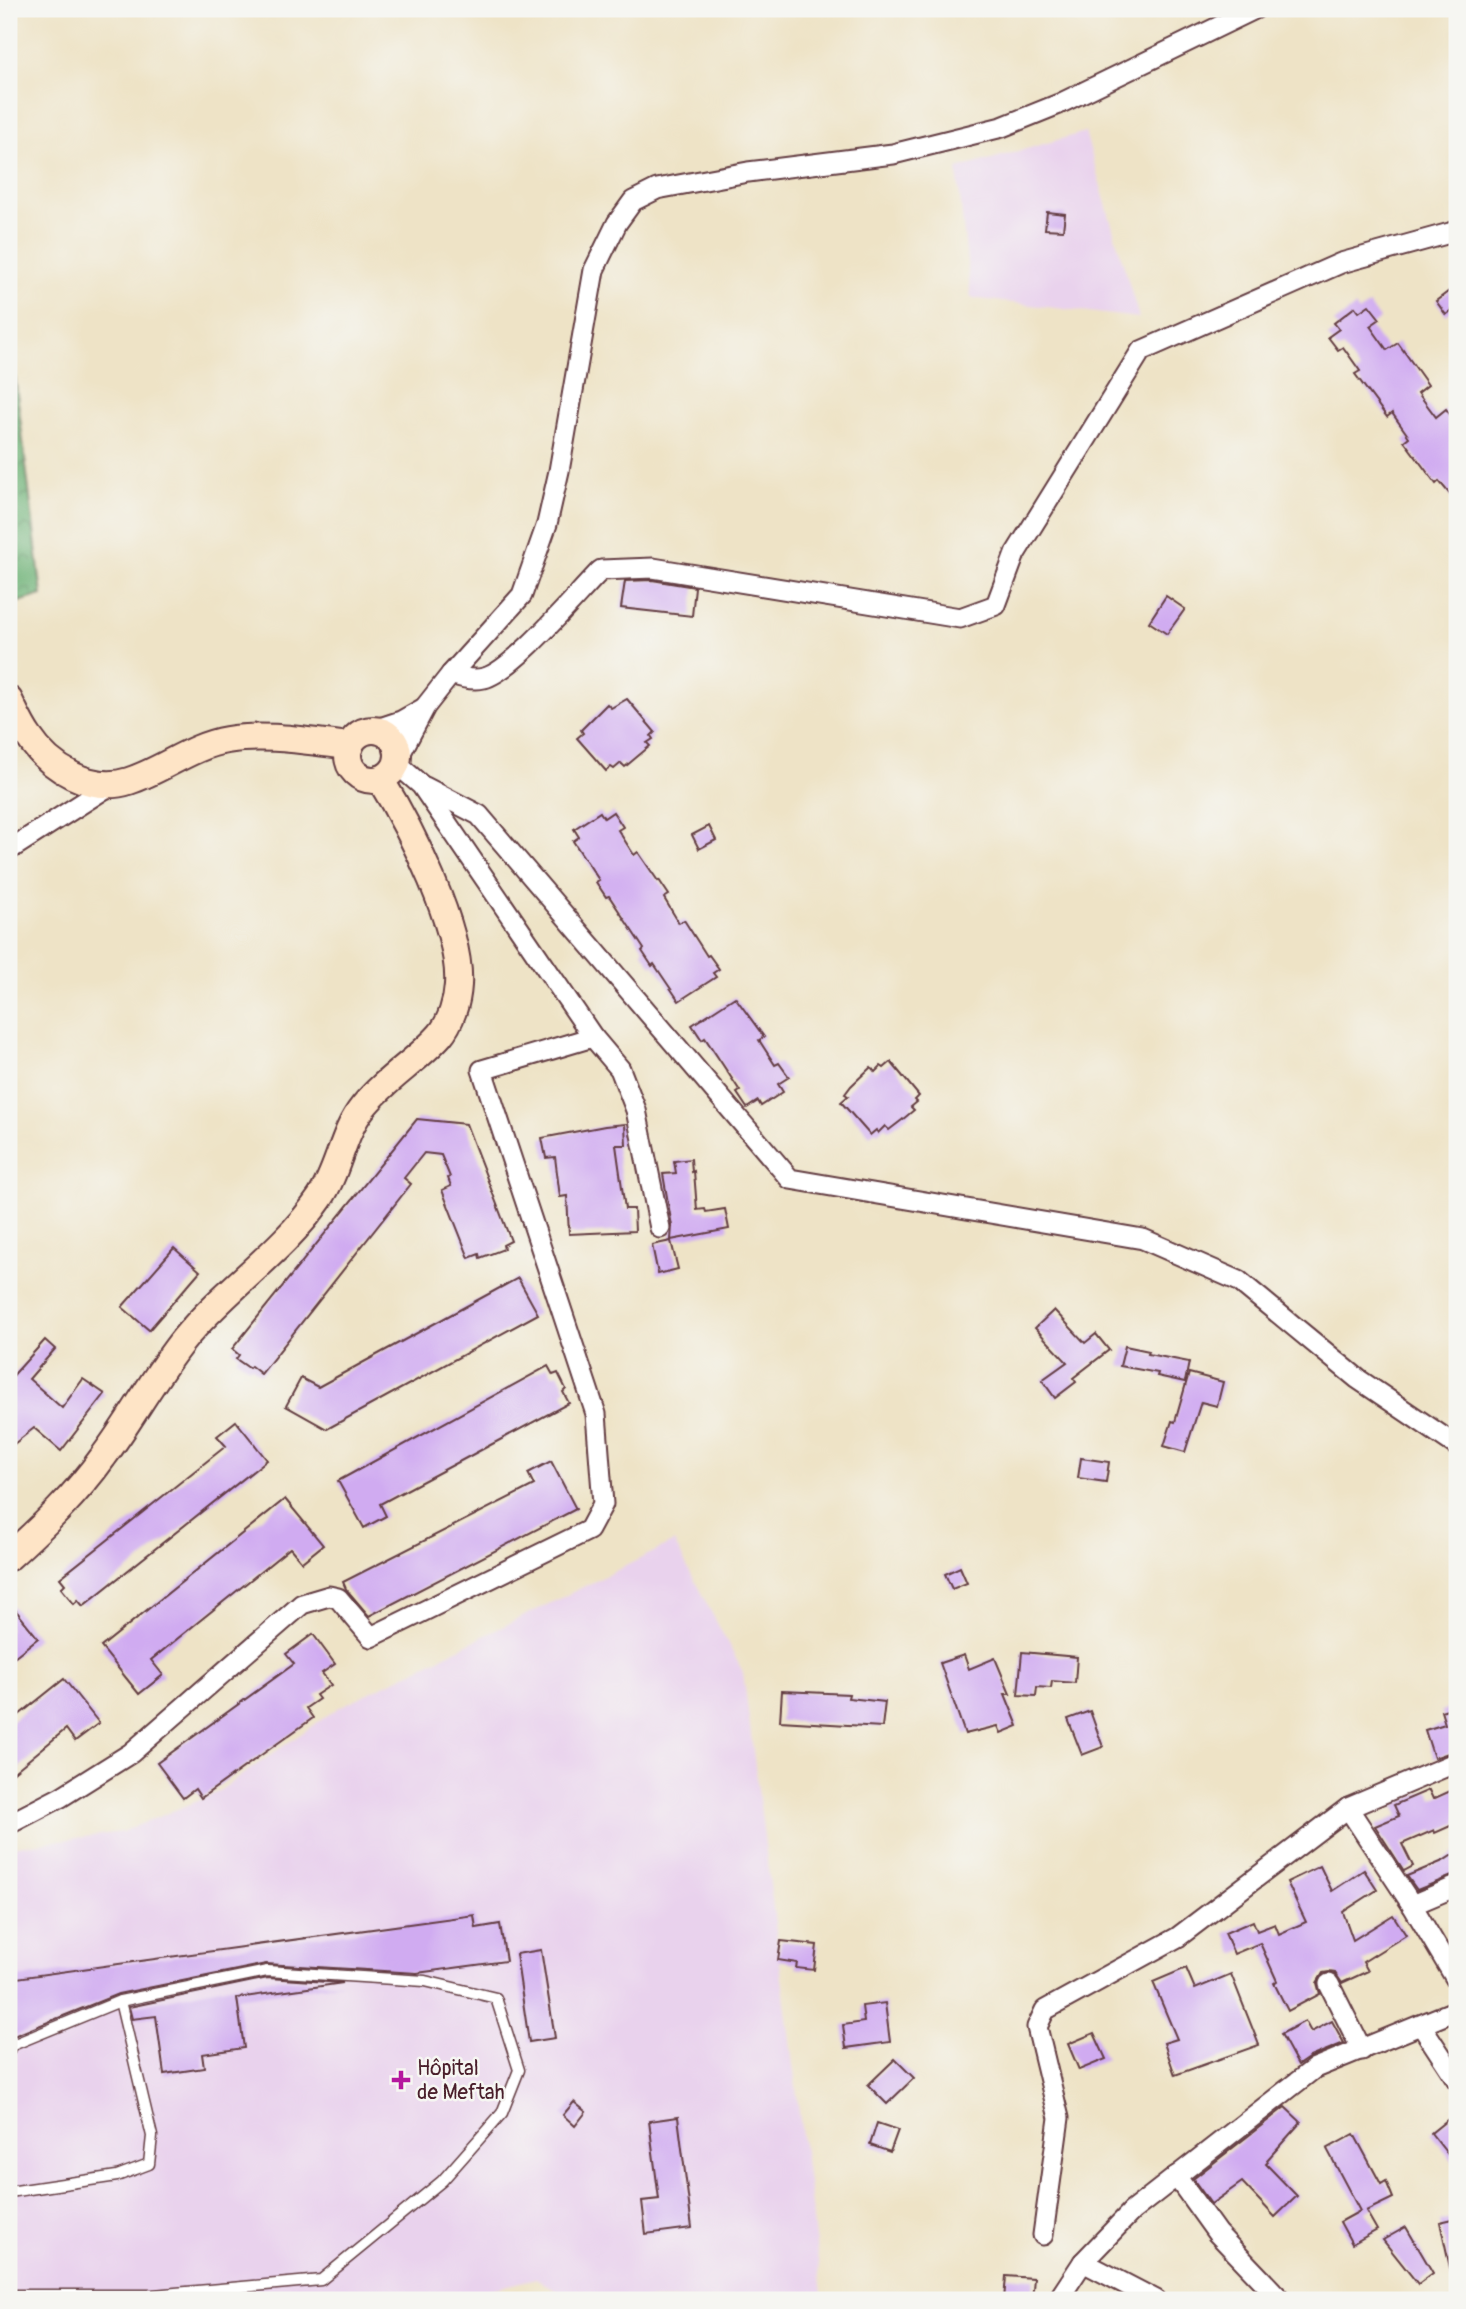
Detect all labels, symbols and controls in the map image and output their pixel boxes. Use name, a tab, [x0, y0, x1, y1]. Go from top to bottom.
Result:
place label: Hôpital de Meftah	[417, 2055, 505, 2106]
marker: Hôpital de Meftah	[391, 2070, 411, 2090]

